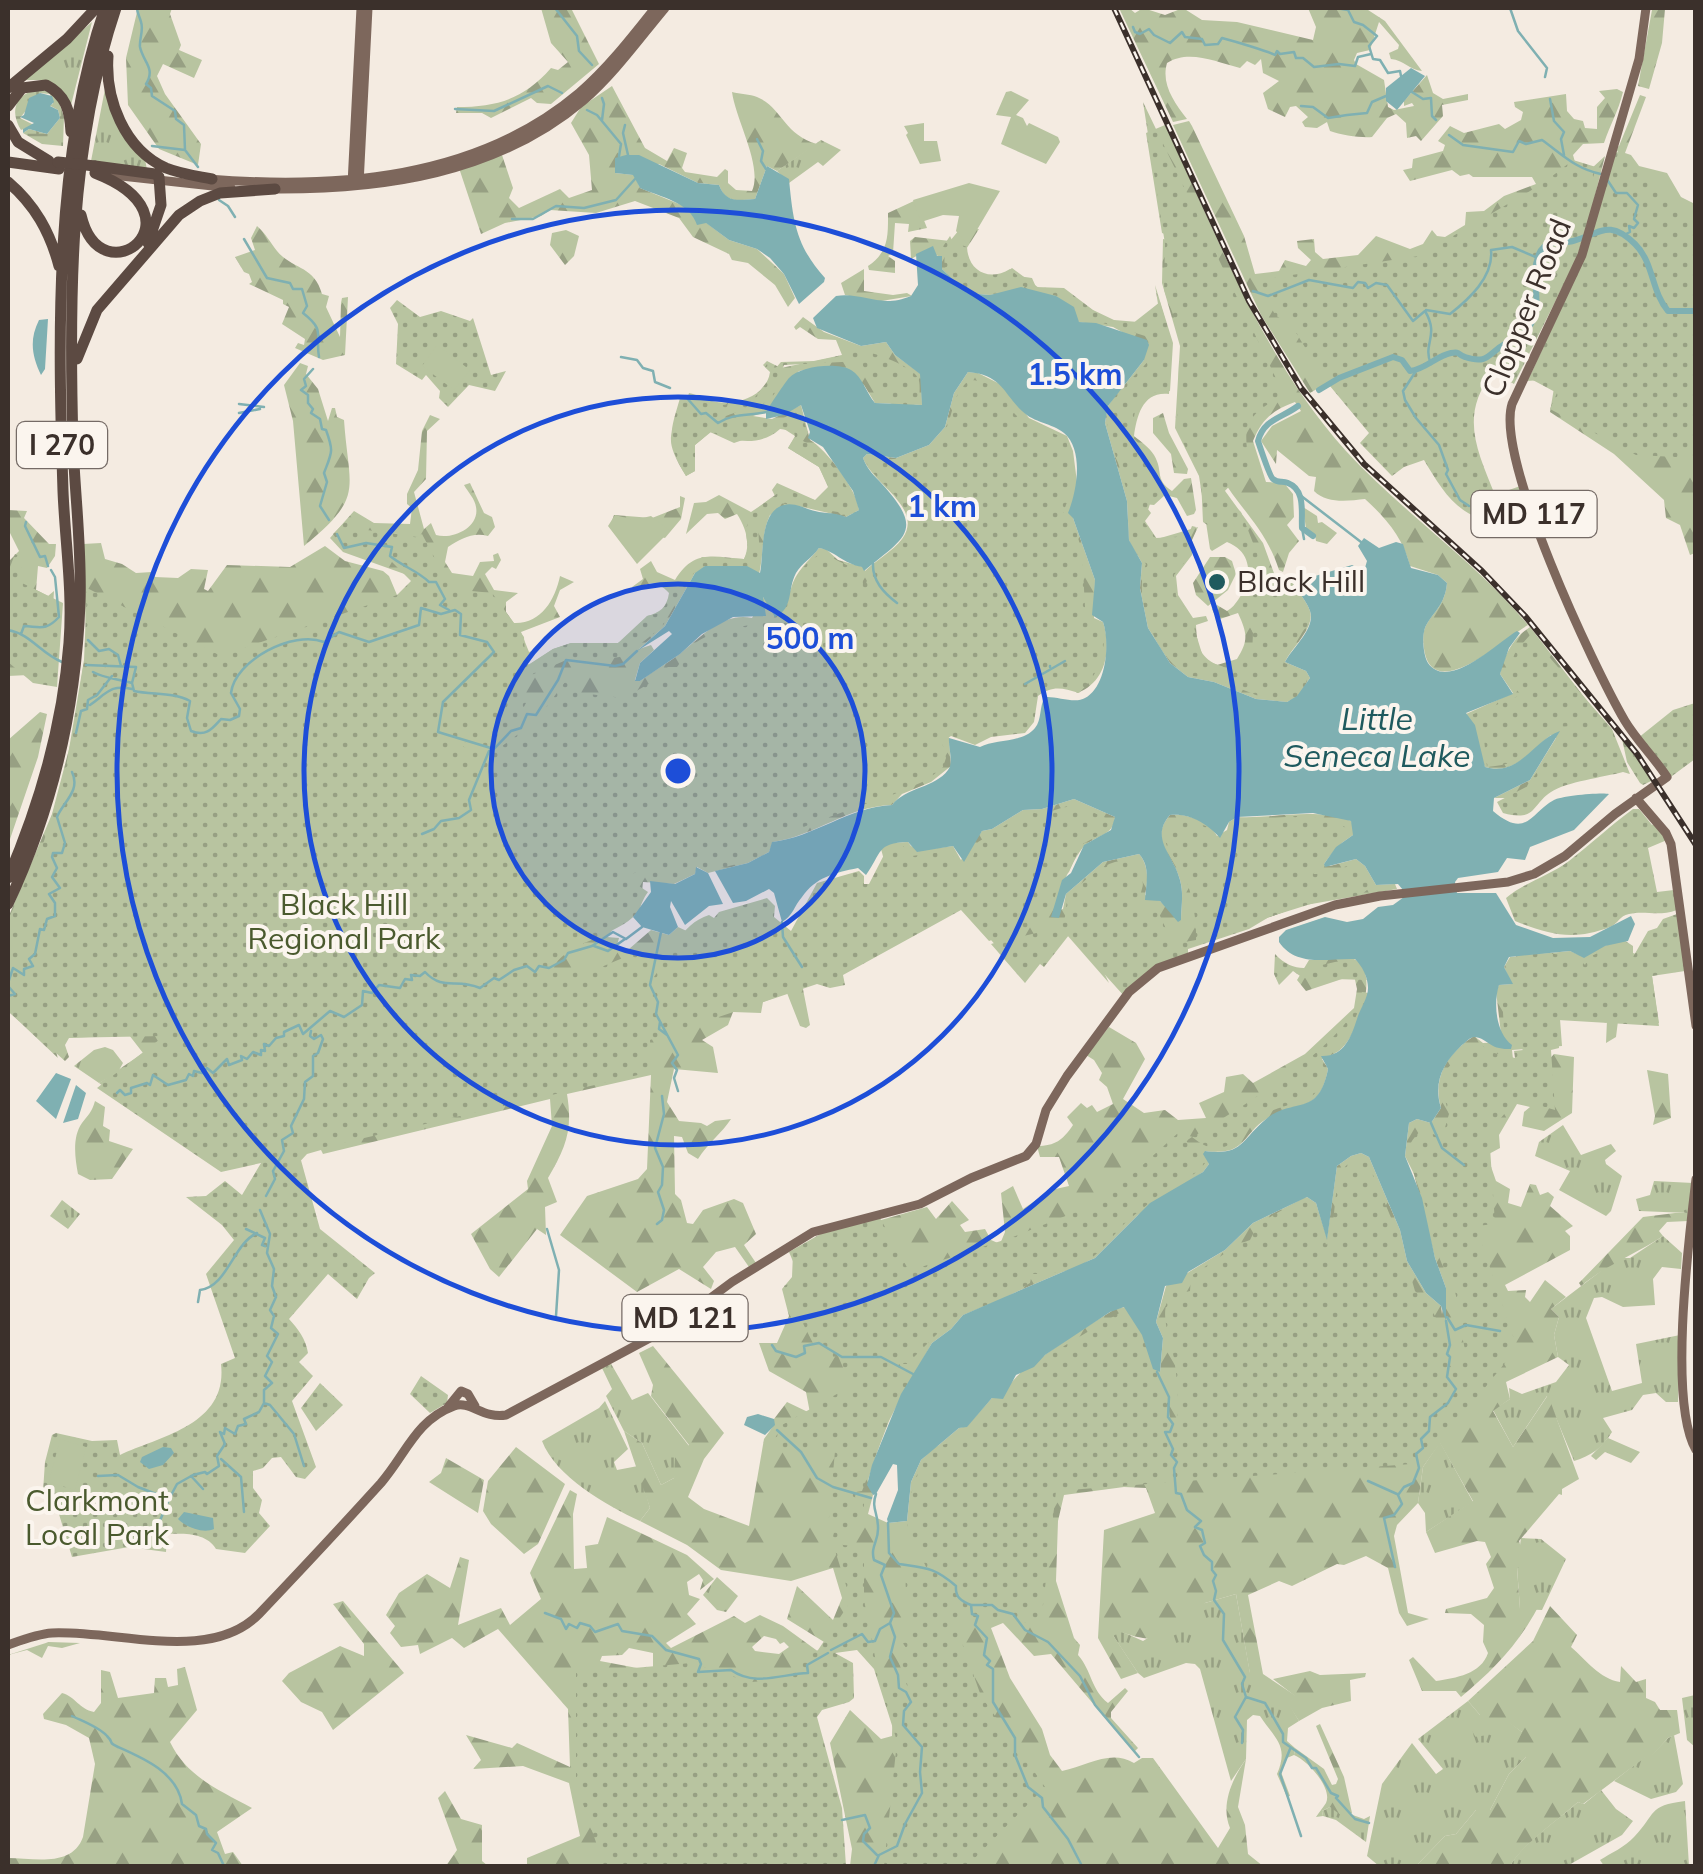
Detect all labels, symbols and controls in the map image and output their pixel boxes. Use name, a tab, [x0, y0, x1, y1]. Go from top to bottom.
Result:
street label: Clopper Road	[1473, 213, 1579, 403]
text: 1.5 km	[1027, 355, 1123, 393]
road number: I 270	[17, 422, 107, 468]
text: 1 km	[907, 487, 977, 525]
road number: MD 117	[1472, 491, 1596, 537]
place label: Black Hill	[1237, 562, 1365, 600]
marker: Black Hill	[1206, 571, 1228, 593]
text: 500 m	[765, 619, 855, 657]
water label: Little Seneca Lake	[1284, 698, 1470, 775]
centre of rings	[660, 753, 696, 789]
park label: Black Hill Regional Park	[248, 885, 441, 957]
road number: MD 121	[622, 1295, 748, 1341]
park label: Clarkmont Local Park	[25, 1481, 170, 1553]

